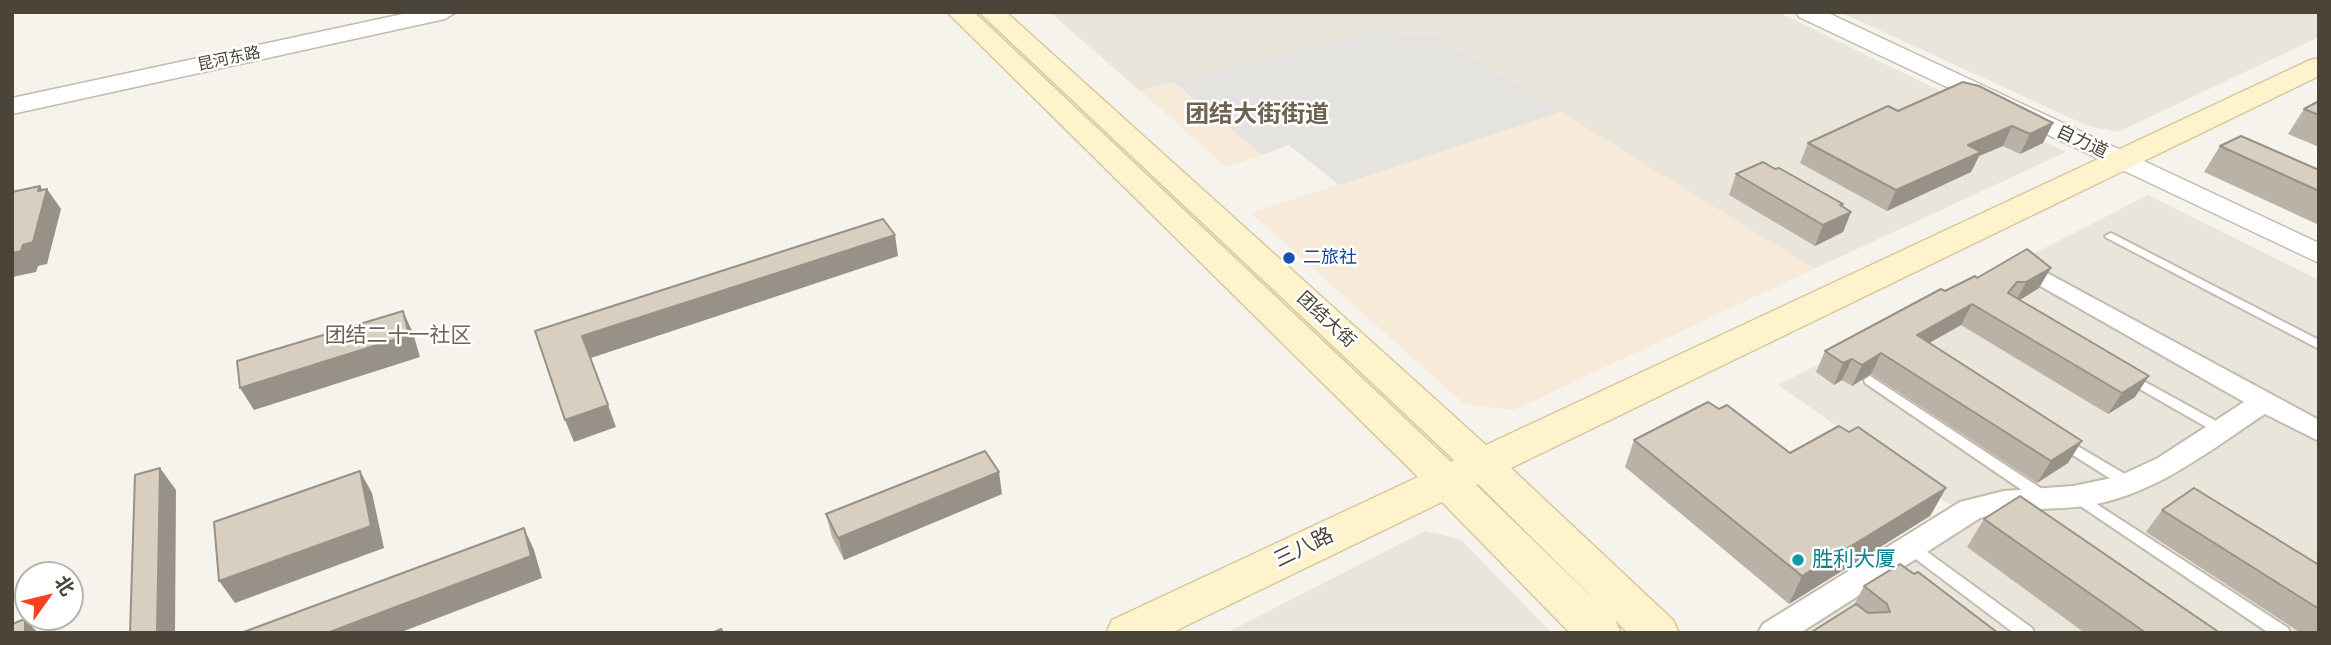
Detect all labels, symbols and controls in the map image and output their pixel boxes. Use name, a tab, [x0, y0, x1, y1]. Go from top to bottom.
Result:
street label: 昆河东路	[196, 43, 262, 75]
district label: 团结大街街道	[1185, 101, 1329, 129]
street label: 自力道	[2053, 121, 2111, 163]
place label: 二旅社	[1303, 247, 1357, 269]
marker: 二旅社	[1281, 250, 1297, 266]
street label: 团结大街	[1292, 288, 1360, 352]
district label: 团结二十一社区	[325, 323, 471, 349]
street label: 三八路	[1270, 523, 1338, 573]
place label: 胜利大厦	[1812, 547, 1896, 573]
marker: 胜利大厦	[1790, 552, 1806, 568]
north arrow	[14, 561, 84, 631]
text: 北	[49, 571, 80, 600]

